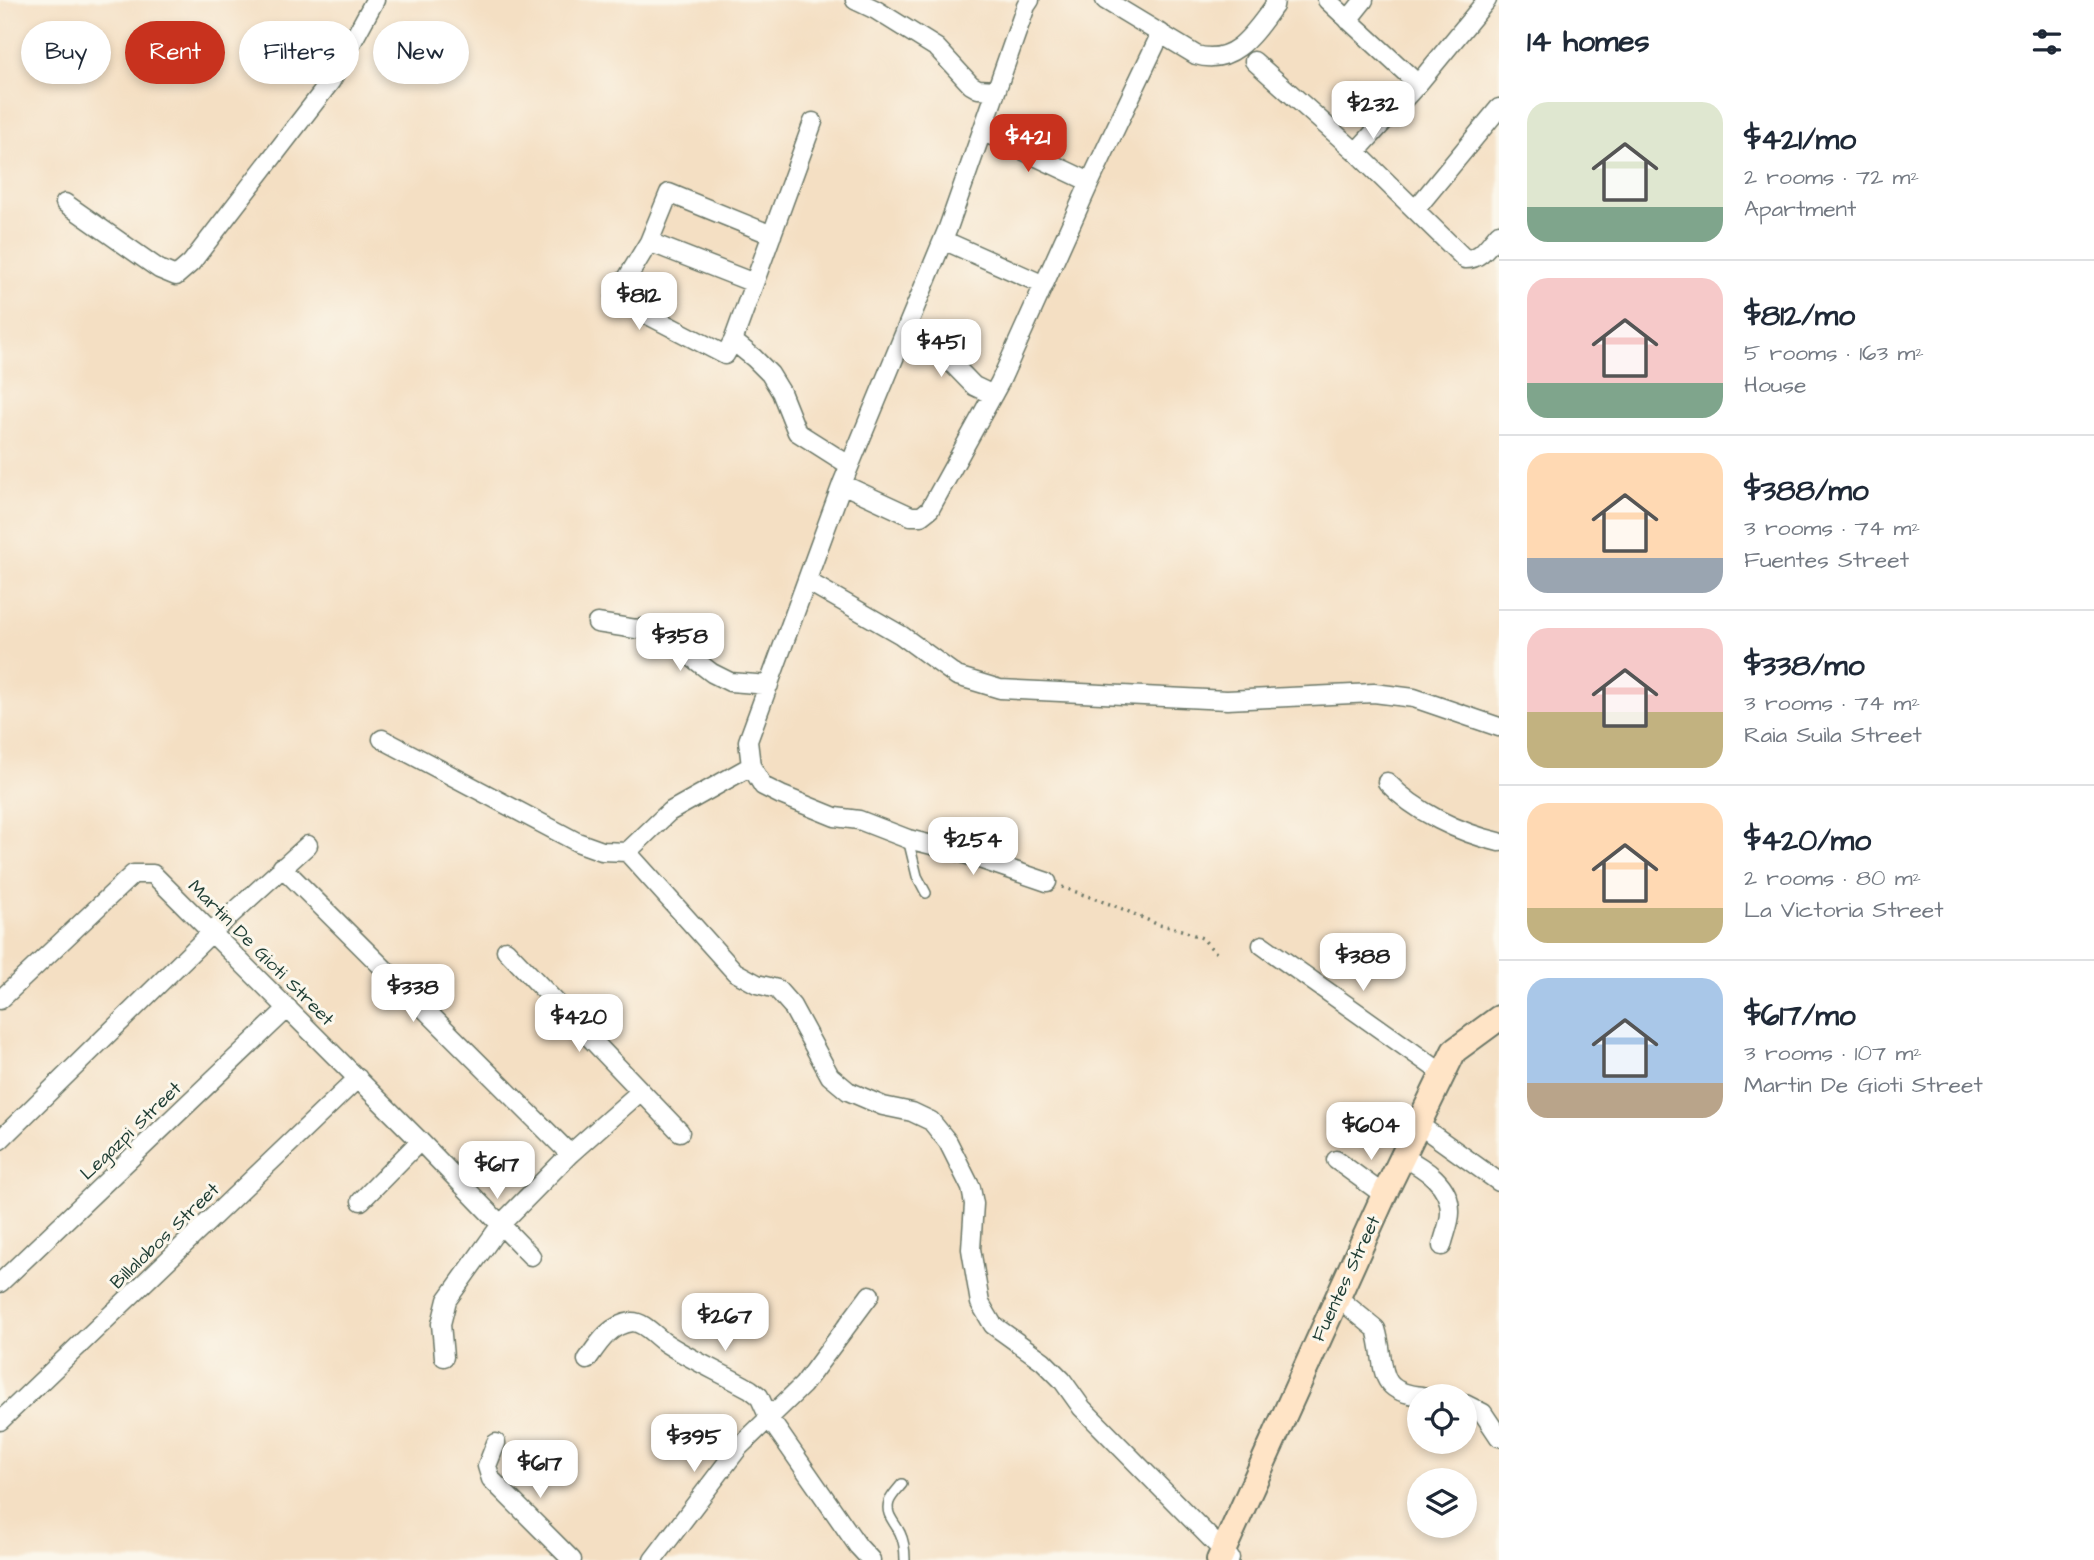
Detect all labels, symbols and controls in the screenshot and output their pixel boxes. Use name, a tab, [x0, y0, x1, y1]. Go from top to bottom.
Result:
chip: Buy	[21, 21, 111, 84]
chip: Rent	[125, 21, 225, 84]
chip: Filters	[239, 21, 359, 84]
chip: New	[373, 21, 469, 84]
text: 14 homes	[1527, 21, 1650, 63]
icon: filters	[2028, 23, 2066, 61]
pin: $232	[1332, 82, 1414, 141]
text: $232	[1348, 88, 1398, 120]
pin: $421	[987, 114, 1069, 174]
text: $421/mo	[1744, 119, 1856, 161]
text: $421	[1006, 121, 1050, 153]
icon: home	[1583, 130, 1667, 214]
text: 2 rooms · 72 m²	[1744, 161, 1919, 193]
text: Apartment	[1744, 193, 1856, 225]
pin: $812	[598, 272, 680, 332]
text: $812	[617, 279, 661, 311]
text: $812/mo	[1744, 295, 1855, 337]
icon: home	[1583, 306, 1667, 390]
pin: $451	[900, 320, 982, 379]
text: $451	[917, 326, 965, 358]
text: 5 rooms · 163 m²	[1744, 337, 1924, 369]
text: House	[1744, 369, 1807, 401]
text: $388/mo	[1744, 470, 1869, 512]
icon: home	[1583, 481, 1667, 565]
text: 3 rooms · 74 m²	[1744, 512, 1920, 544]
text: Fuentes Street	[1744, 544, 1909, 576]
pin: $358	[639, 614, 721, 673]
text: $358	[652, 620, 708, 652]
text: $338/mo	[1744, 645, 1865, 687]
icon: home	[1583, 656, 1667, 740]
text: 3 rooms · 74 m²	[1744, 687, 1920, 719]
text: Raia Suila Street	[1744, 719, 1922, 751]
pin: $254	[932, 818, 1014, 877]
text: $420/mo	[1744, 820, 1871, 862]
text: $254	[944, 824, 1002, 856]
icon: home	[1583, 831, 1667, 915]
text: 2 rooms · 80 m²	[1744, 862, 1921, 894]
street label: Martin De Gioti Street	[182, 874, 340, 1033]
text: La Victoria Street	[1744, 894, 1944, 926]
pin: $388	[1322, 934, 1404, 993]
text: $388	[1336, 940, 1390, 972]
pin: $338	[372, 964, 454, 1024]
text: $338	[387, 971, 439, 1003]
pin: $420	[538, 995, 620, 1054]
text: $617/mo	[1744, 995, 1856, 1037]
text: $420	[551, 1001, 607, 1033]
icon: home	[1583, 1006, 1667, 1090]
text: 3 rooms · 107 m²	[1744, 1037, 1922, 1069]
text: Martin De Gioti Street	[1744, 1069, 1983, 1101]
street label: Legazpi Street	[74, 1075, 189, 1187]
pin: $604	[1330, 1102, 1412, 1162]
text: $604	[1342, 1109, 1400, 1141]
pin: $617	[456, 1142, 538, 1201]
text: $617	[475, 1148, 519, 1180]
street label: Billalobos Street	[104, 1177, 226, 1295]
street label: Fuentes Street	[1305, 1211, 1388, 1346]
pin: $267	[684, 1294, 766, 1353]
text: $267	[698, 1300, 752, 1332]
map controls	[1407, 1384, 1477, 1538]
button: locate	[1407, 1384, 1477, 1454]
pin: $395	[653, 1414, 735, 1474]
text: $395	[667, 1421, 721, 1453]
pin: $617	[499, 1440, 581, 1500]
text: $617	[518, 1447, 562, 1479]
button: layers	[1407, 1468, 1477, 1538]

